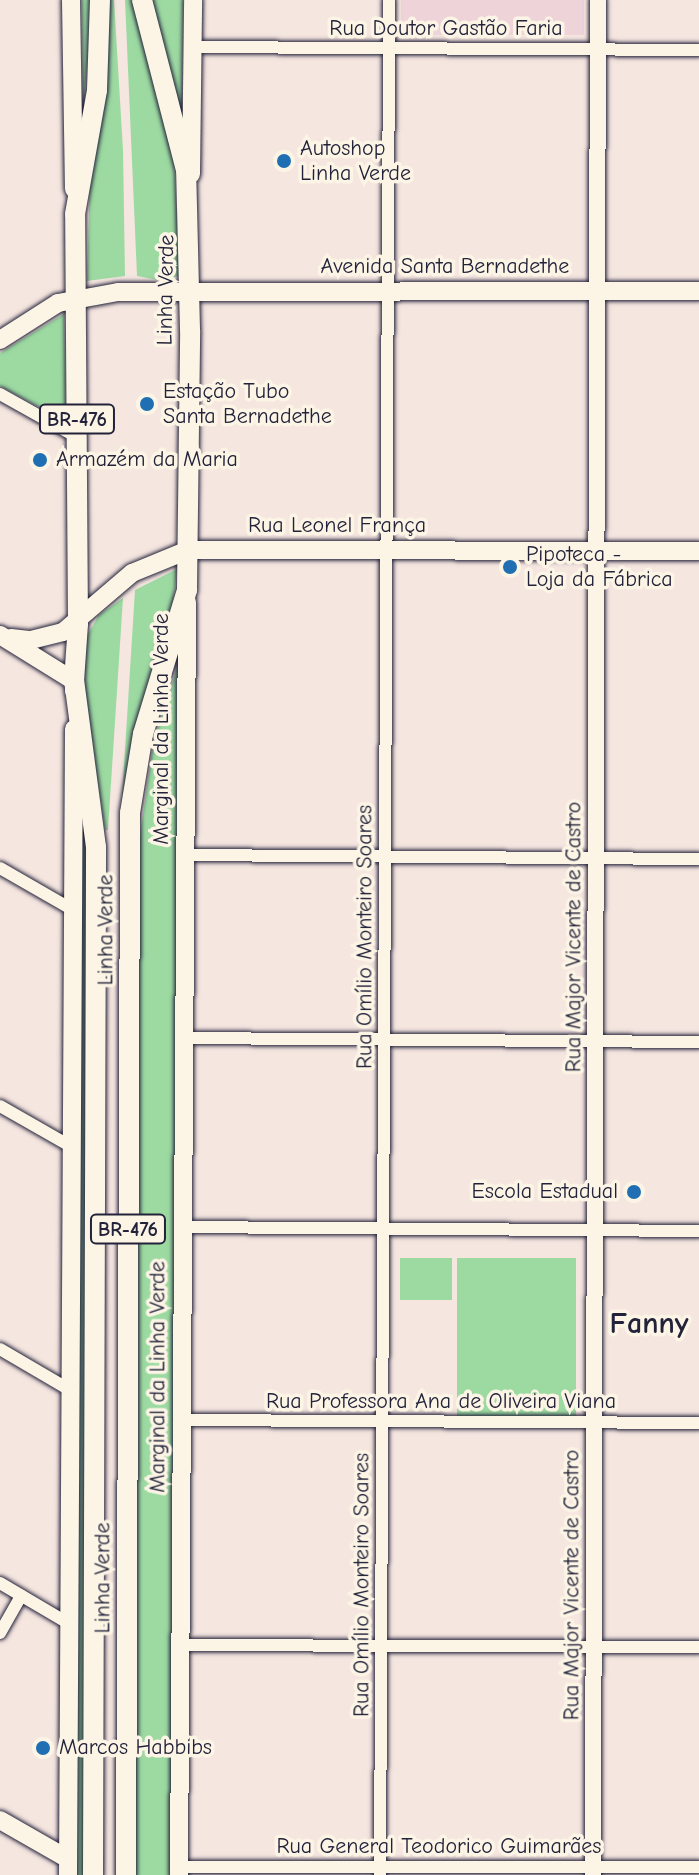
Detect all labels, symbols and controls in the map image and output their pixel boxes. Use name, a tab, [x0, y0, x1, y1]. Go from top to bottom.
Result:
street label: Rua Doutor Gastão Faria	[329, 16, 563, 42]
place label: Autoshop Linha Verde	[300, 135, 411, 186]
marker: Autoshop Linha Verde	[275, 152, 293, 170]
street label: Linha Verde	[152, 234, 180, 346]
street label: Avenida Santa Bernadethe	[321, 254, 569, 280]
place label: Estação Tubo Santa Bernadethe	[163, 378, 332, 430]
marker: Estação Tubo Santa Bernadethe	[138, 395, 156, 413]
road number: BR-476	[37, 403, 117, 435]
place label: Armazém da Maria	[56, 447, 238, 473]
marker: Armazém da Maria	[31, 451, 49, 469]
street label: Rua Leonel França	[248, 513, 426, 539]
place label: Pipoteca - Loja da Fábrica	[526, 541, 673, 592]
marker: Pipoteca - Loja da Fábrica	[501, 558, 519, 576]
street label: Marginal da Linha Verde	[149, 613, 175, 845]
street label: Rua Major Vicente de Castro	[561, 802, 587, 1072]
street label: Rua Omílio Monteiro Soares	[352, 805, 378, 1069]
street label: Linha Verde	[93, 875, 119, 985]
place label: Escola Estadual	[471, 1179, 618, 1205]
marker: Escola Estadual	[625, 1183, 643, 1201]
road number: BR-476	[88, 1213, 168, 1245]
street label: Marginal da Linha Verde	[145, 1261, 171, 1493]
district label: Fanny	[610, 1306, 688, 1342]
street label: Rua Professora Ana de Oliveira Viana	[266, 1389, 616, 1415]
street label: Rua Major Vicente de Castro	[559, 1450, 585, 1720]
street label: Rua Omílio Monteiro Soares	[349, 1453, 375, 1717]
street label: Linha Verde	[90, 1523, 116, 1633]
place label: Marcos Habbibs	[59, 1735, 212, 1761]
marker: Marcos Habbibs	[34, 1739, 52, 1757]
street label: Rua General Teodorico Guimarães	[277, 1834, 601, 1860]

